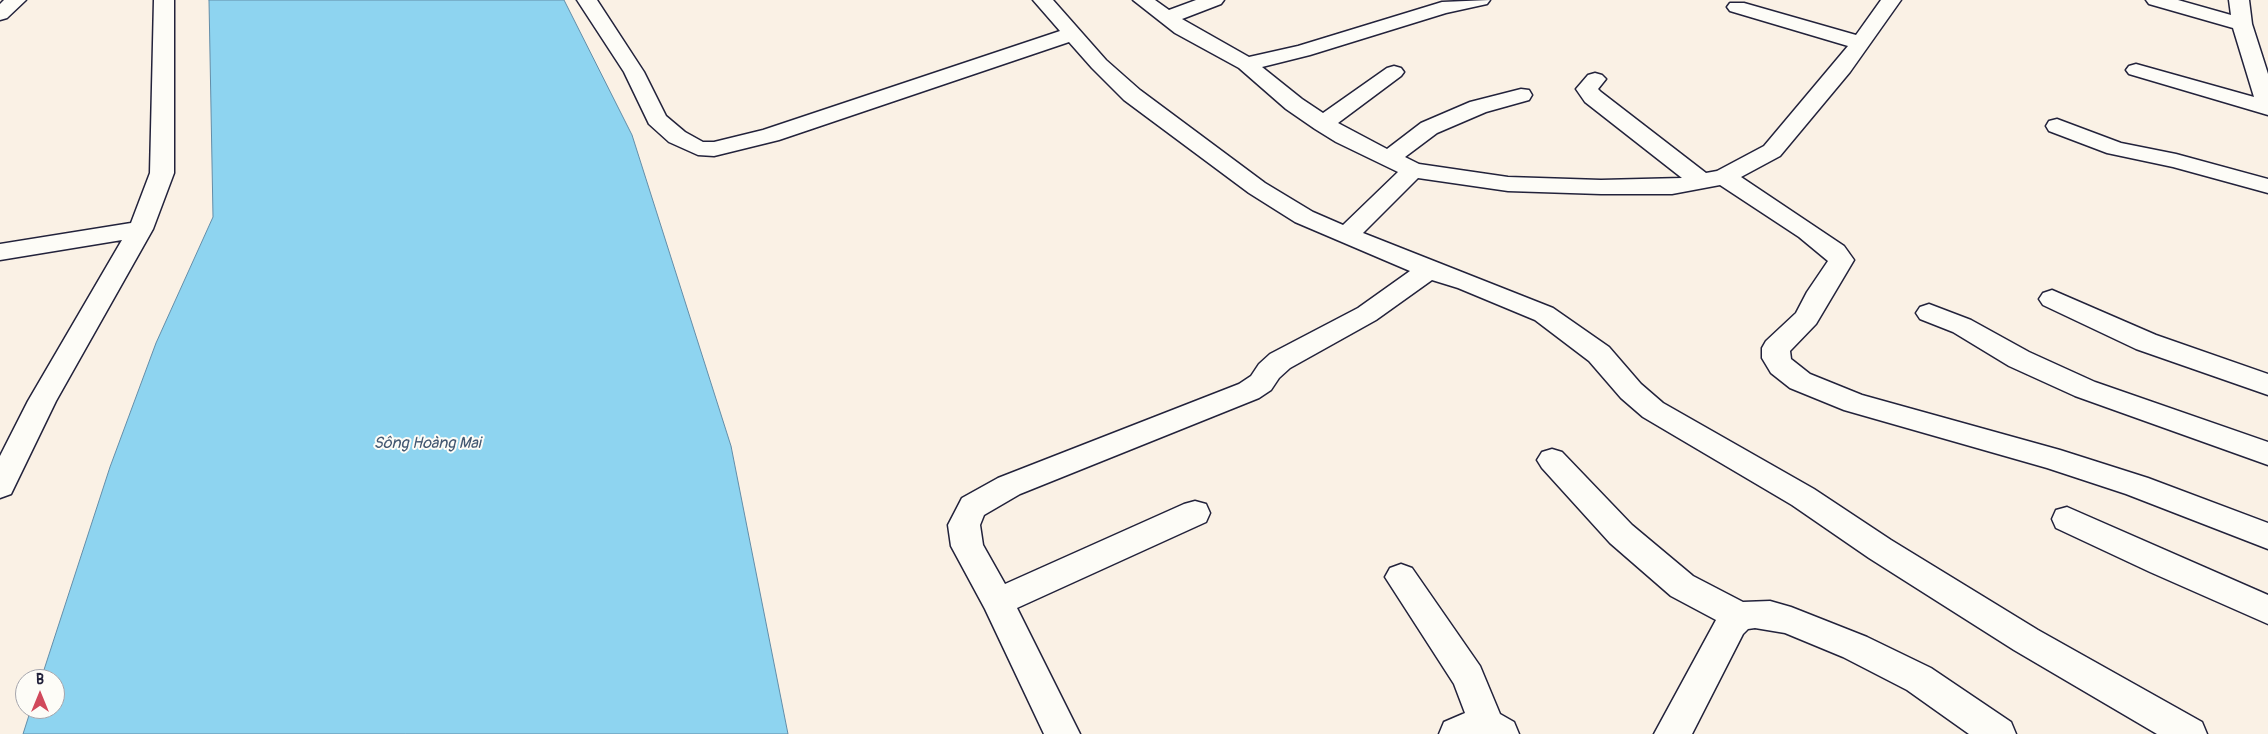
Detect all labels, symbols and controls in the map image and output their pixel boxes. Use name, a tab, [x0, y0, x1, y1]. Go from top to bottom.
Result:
water label: Sông Hoàng Mai	[373, 434, 481, 454]
north arrow	[15, 669, 65, 719]
text: B	[36, 671, 44, 688]

